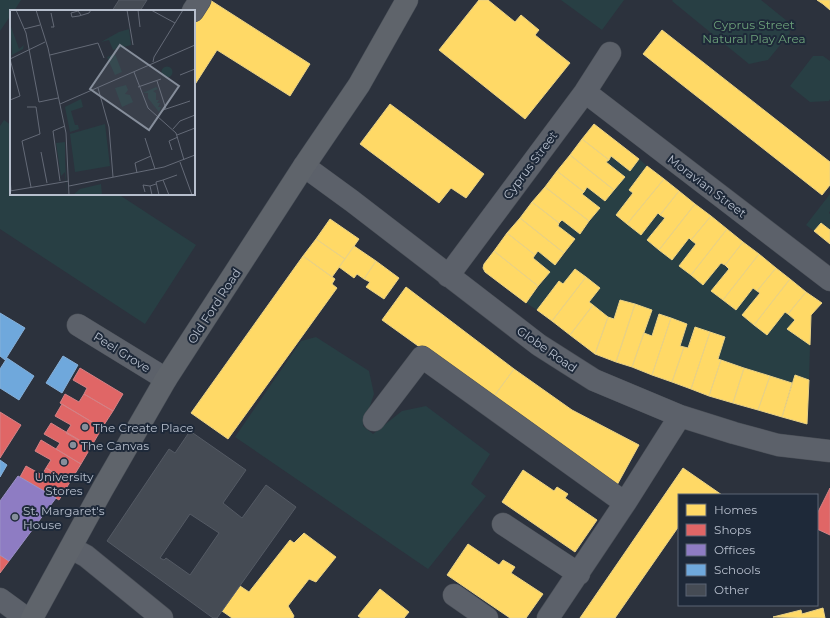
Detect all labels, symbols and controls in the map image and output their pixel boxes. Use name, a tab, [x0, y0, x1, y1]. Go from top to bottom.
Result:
inset map	[10, 10, 195, 195]
park label: Cyprus Street Natural Play Area	[702, 17, 806, 46]
street label: Cyprus Street	[500, 128, 561, 202]
street label: Moravian Street	[665, 152, 749, 221]
street label: Old Ford Road	[184, 266, 244, 346]
street label: Globe Road	[514, 323, 580, 375]
street label: Peel Grove	[91, 329, 153, 375]
place label: The Create Place	[93, 420, 194, 435]
marker: The Create Place	[80, 422, 90, 432]
place label: The Canvas	[81, 438, 149, 453]
marker: The Canvas	[68, 440, 78, 450]
marker: University Stores	[59, 457, 69, 467]
place label: University Stores	[34, 469, 94, 498]
legend	[678, 494, 818, 606]
text: Homes	[714, 502, 757, 517]
place label: St. Margaret's House	[23, 503, 105, 532]
marker: St. Margaret's House	[10, 512, 20, 522]
text: Shops	[714, 522, 751, 537]
text: Offices	[714, 542, 755, 557]
text: Schools	[714, 562, 760, 577]
text: Other	[714, 582, 749, 597]

